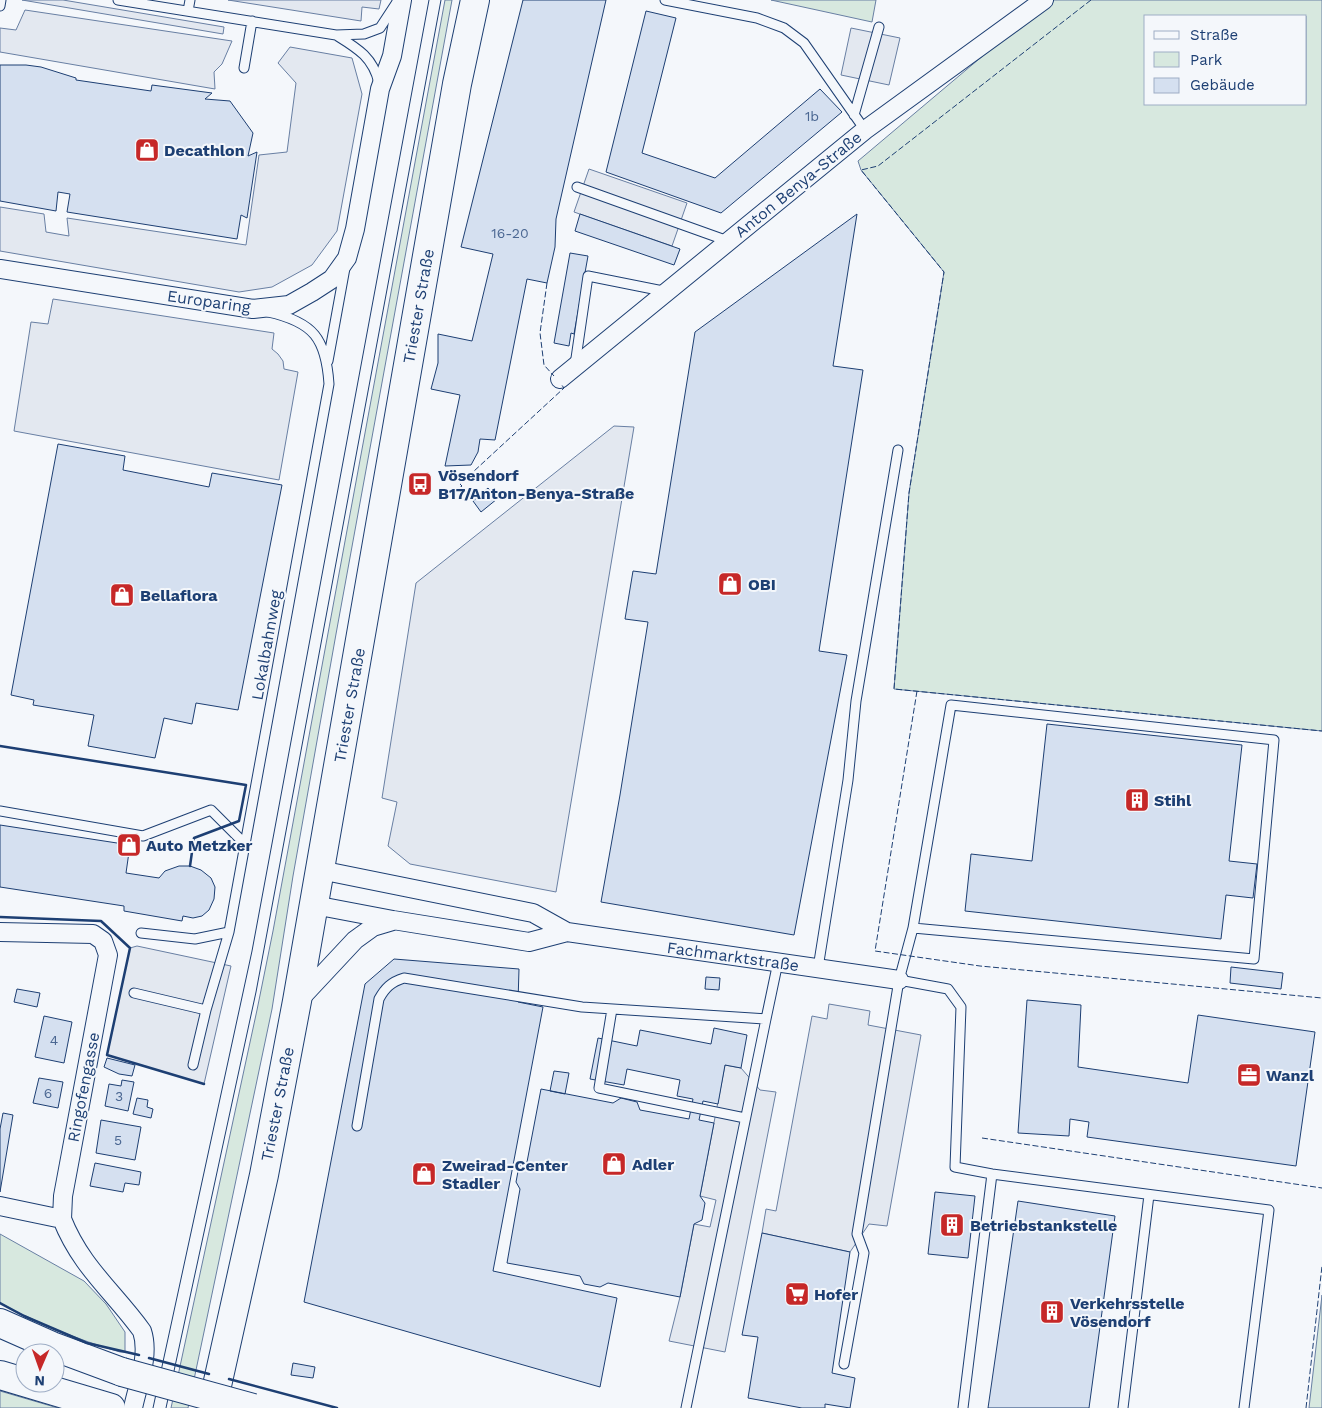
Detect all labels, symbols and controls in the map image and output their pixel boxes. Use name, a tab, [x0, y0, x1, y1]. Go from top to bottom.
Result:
legend	[1144, 15, 1307, 105]
text: Straße	[1190, 26, 1238, 44]
text: Park	[1190, 51, 1223, 69]
text: Gebäude	[1190, 76, 1255, 94]
house number: 1b	[805, 108, 819, 124]
street label: Anton Benya-Straße	[731, 127, 865, 241]
shop icon: Decathlon	[134, 137, 160, 163]
place label: Decathlon	[164, 141, 245, 160]
house number: 16-20	[491, 225, 529, 241]
street label: Triester Straße	[399, 247, 438, 365]
street label: Europaring	[166, 286, 252, 317]
place label: Vösendorf B17/Anton-Benya-Straße	[438, 466, 634, 503]
bus stop icon: Vösendorf B17/Anton-Benya-Straße	[407, 471, 433, 497]
shop icon: OBI	[717, 571, 743, 597]
place label: OBI	[748, 575, 776, 594]
shop icon: Bellaflora	[109, 582, 135, 608]
place label: Bellaflora	[140, 586, 218, 605]
street label: Lokalbahnweg	[247, 588, 286, 702]
street label: Triester Straße	[330, 646, 369, 764]
building icon: Stihl	[1124, 787, 1150, 813]
place label: Stihl	[1154, 791, 1192, 810]
shop icon: Auto Metzker	[116, 832, 142, 858]
place label: Auto Metzker	[146, 836, 253, 855]
street label: Fachmarktstraße	[666, 938, 800, 975]
street label: Ringofengasse	[64, 1031, 103, 1144]
house number: 4	[50, 1032, 58, 1048]
street label: Triester Straße	[257, 1045, 298, 1163]
office icon: Wanzl	[1236, 1062, 1262, 1088]
place label: Wanzl	[1266, 1066, 1315, 1085]
house number: 6	[44, 1085, 52, 1101]
house number: 3	[115, 1088, 123, 1104]
house number: 5	[114, 1132, 122, 1148]
shop icon: Adler	[601, 1151, 627, 1177]
place label: Adler	[632, 1155, 674, 1174]
place label: Zweirad-Center Stadler	[442, 1156, 568, 1193]
shop icon: Zweirad-Center Stadler	[411, 1161, 437, 1187]
building icon: Betriebstankstelle	[939, 1212, 965, 1238]
place label: Betriebstankstelle	[970, 1216, 1117, 1235]
supermarket icon: Hofer	[784, 1281, 810, 1307]
place label: Hofer	[814, 1285, 858, 1304]
place label: Verkehrsstelle Vösendorf	[1070, 1294, 1185, 1331]
building icon: Verkehrsstelle Vösendorf	[1039, 1299, 1065, 1325]
north arrow	[15, 1343, 65, 1393]
text: N	[34, 1373, 45, 1389]

